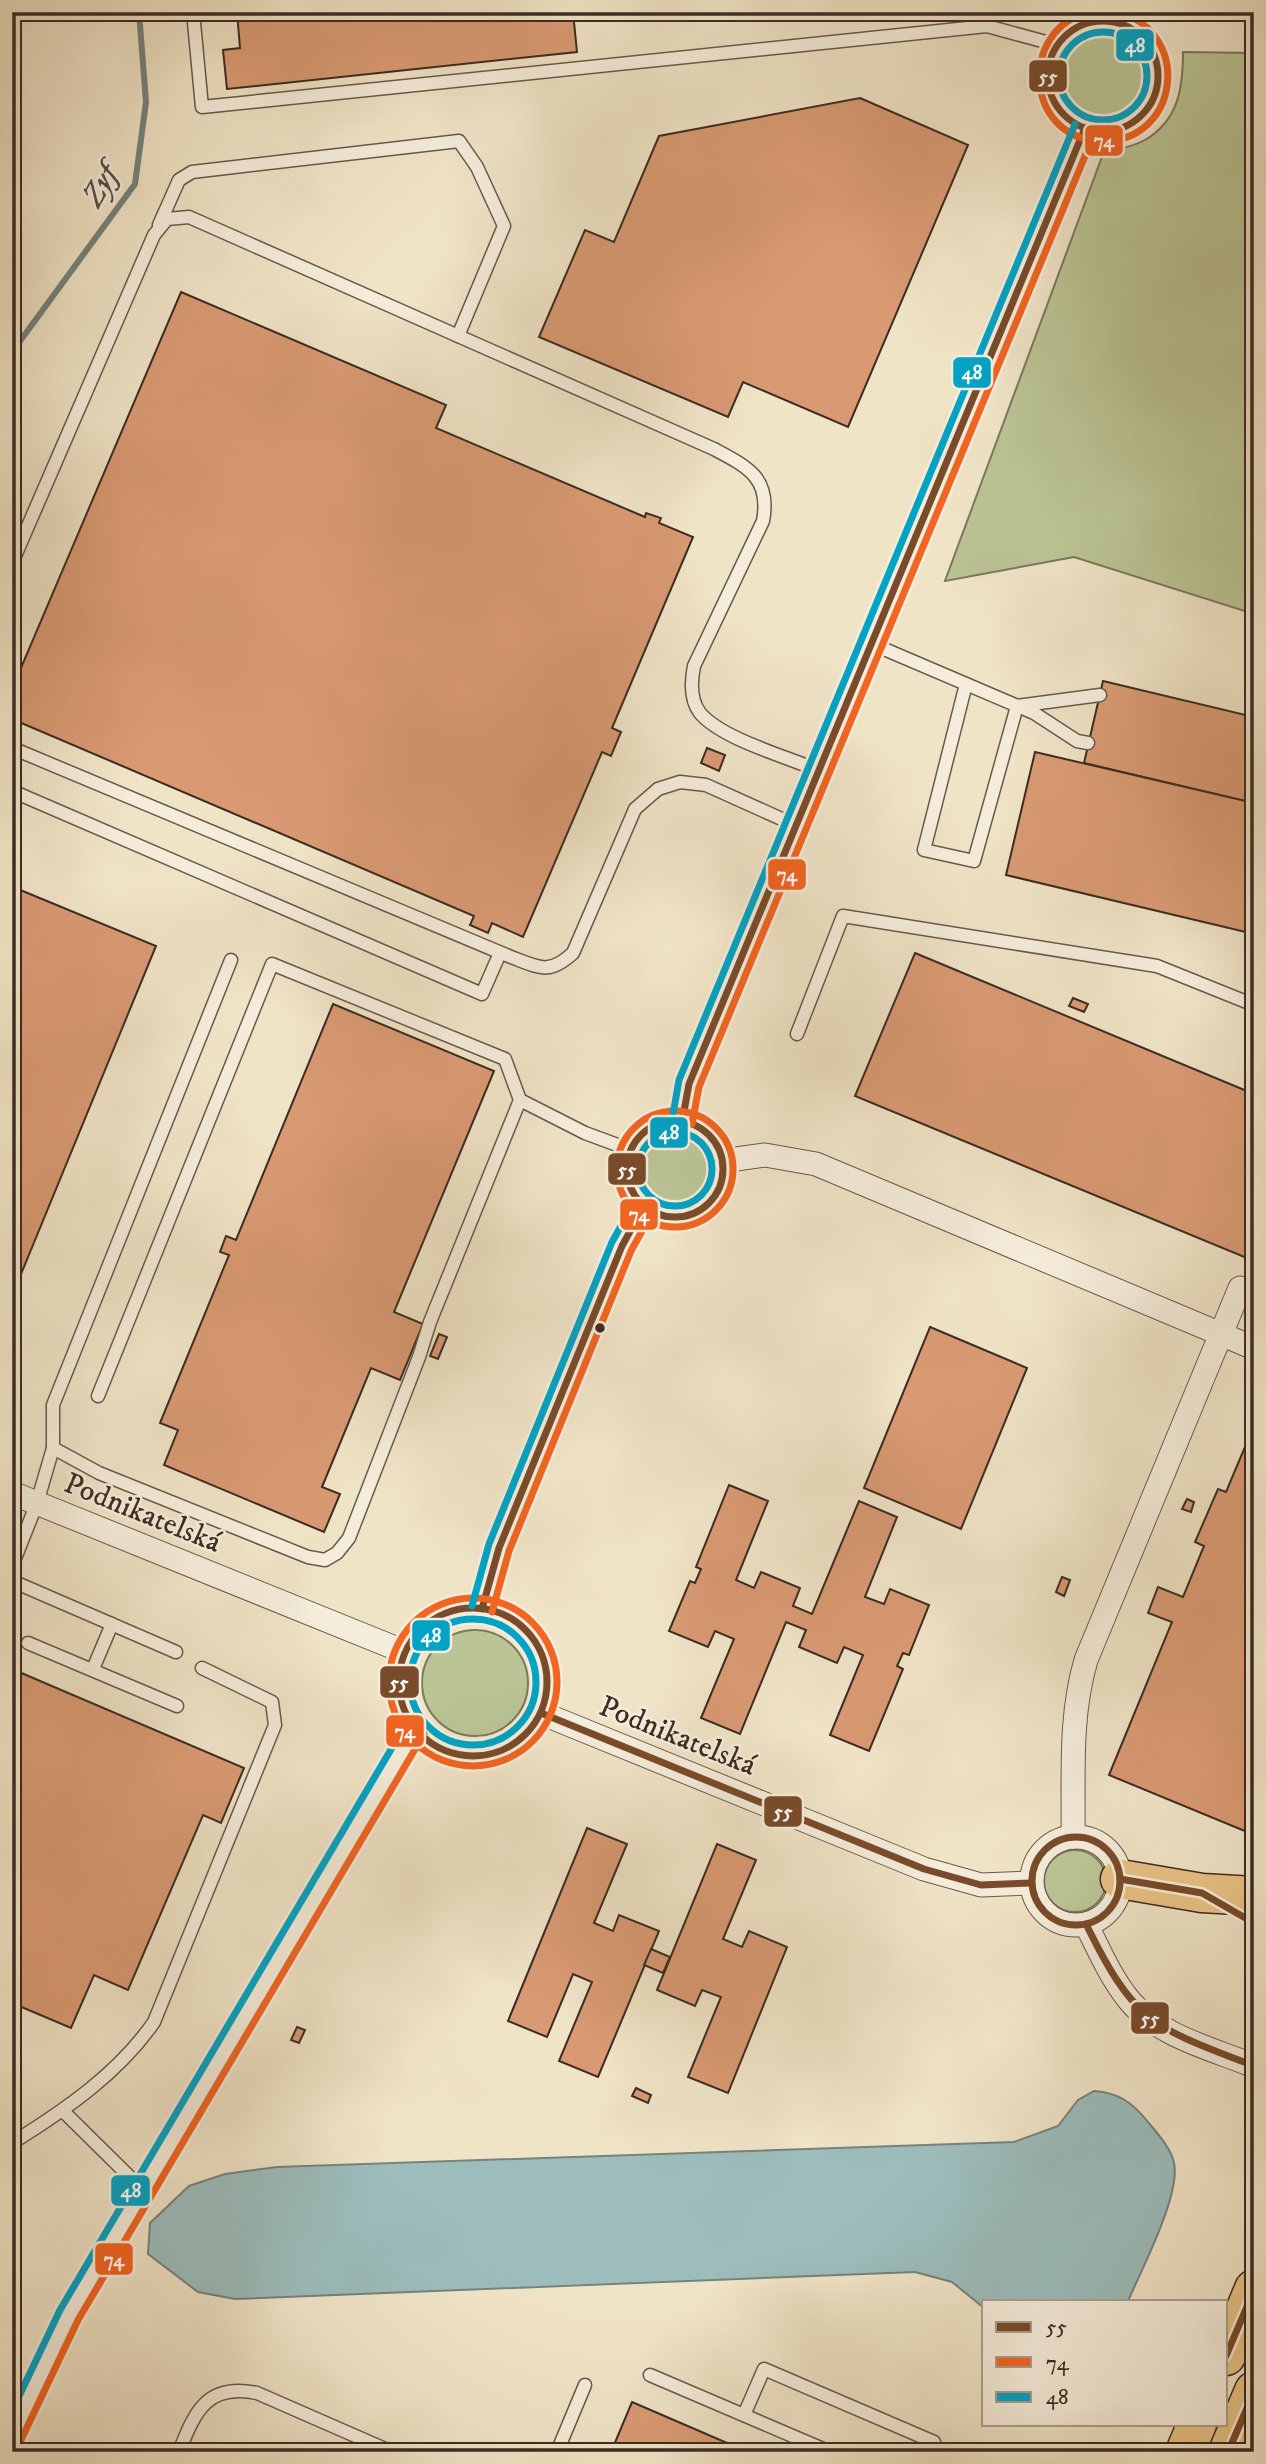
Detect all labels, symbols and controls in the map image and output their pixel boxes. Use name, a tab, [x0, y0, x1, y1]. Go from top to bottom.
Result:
line badge: 48	[1115, 28, 1155, 62]
text: 48	[1125, 35, 1146, 58]
line badge: 55	[1028, 59, 1068, 93]
text: 55	[1038, 66, 1058, 89]
line badge: 74	[1084, 124, 1124, 157]
text: 74	[1094, 130, 1115, 153]
water label: Zyf	[72, 151, 132, 216]
line badge: 48	[952, 356, 992, 389]
text: 48	[962, 362, 983, 385]
line badge: 74	[767, 858, 807, 891]
text: 74	[777, 864, 798, 887]
line badge: 48	[649, 1116, 689, 1149]
text: 48	[659, 1122, 680, 1145]
line badge: 55	[607, 1152, 647, 1186]
text: 55	[617, 1159, 637, 1182]
line badge: 74	[619, 1198, 659, 1231]
text: 74	[629, 1204, 650, 1227]
unlabelled marker	[593, 1321, 607, 1335]
street label: Podnikatelská	[58, 1465, 227, 1562]
line badge: 48	[411, 1619, 451, 1652]
text: 48	[421, 1625, 442, 1648]
line badge: 55	[379, 1665, 420, 1699]
text: 55	[389, 1672, 409, 1695]
street label: Podnikatelská	[593, 1688, 762, 1785]
line badge: 74	[385, 1714, 425, 1748]
text: 74	[395, 1721, 416, 1744]
line badge: 55	[763, 1795, 803, 1828]
text: 55	[773, 1801, 793, 1824]
line badge: 55	[1130, 2001, 1170, 2035]
text: 55	[1140, 2008, 1160, 2031]
line badge: 48	[110, 2174, 151, 2207]
text: 48	[121, 2180, 142, 2203]
line badge: 74	[94, 2242, 134, 2276]
text: 74	[104, 2249, 125, 2272]
legend	[982, 2300, 1228, 2426]
text: 55	[1046, 2315, 1067, 2341]
text: 74	[1046, 2351, 1070, 2377]
text: 48	[1046, 2385, 1069, 2411]

